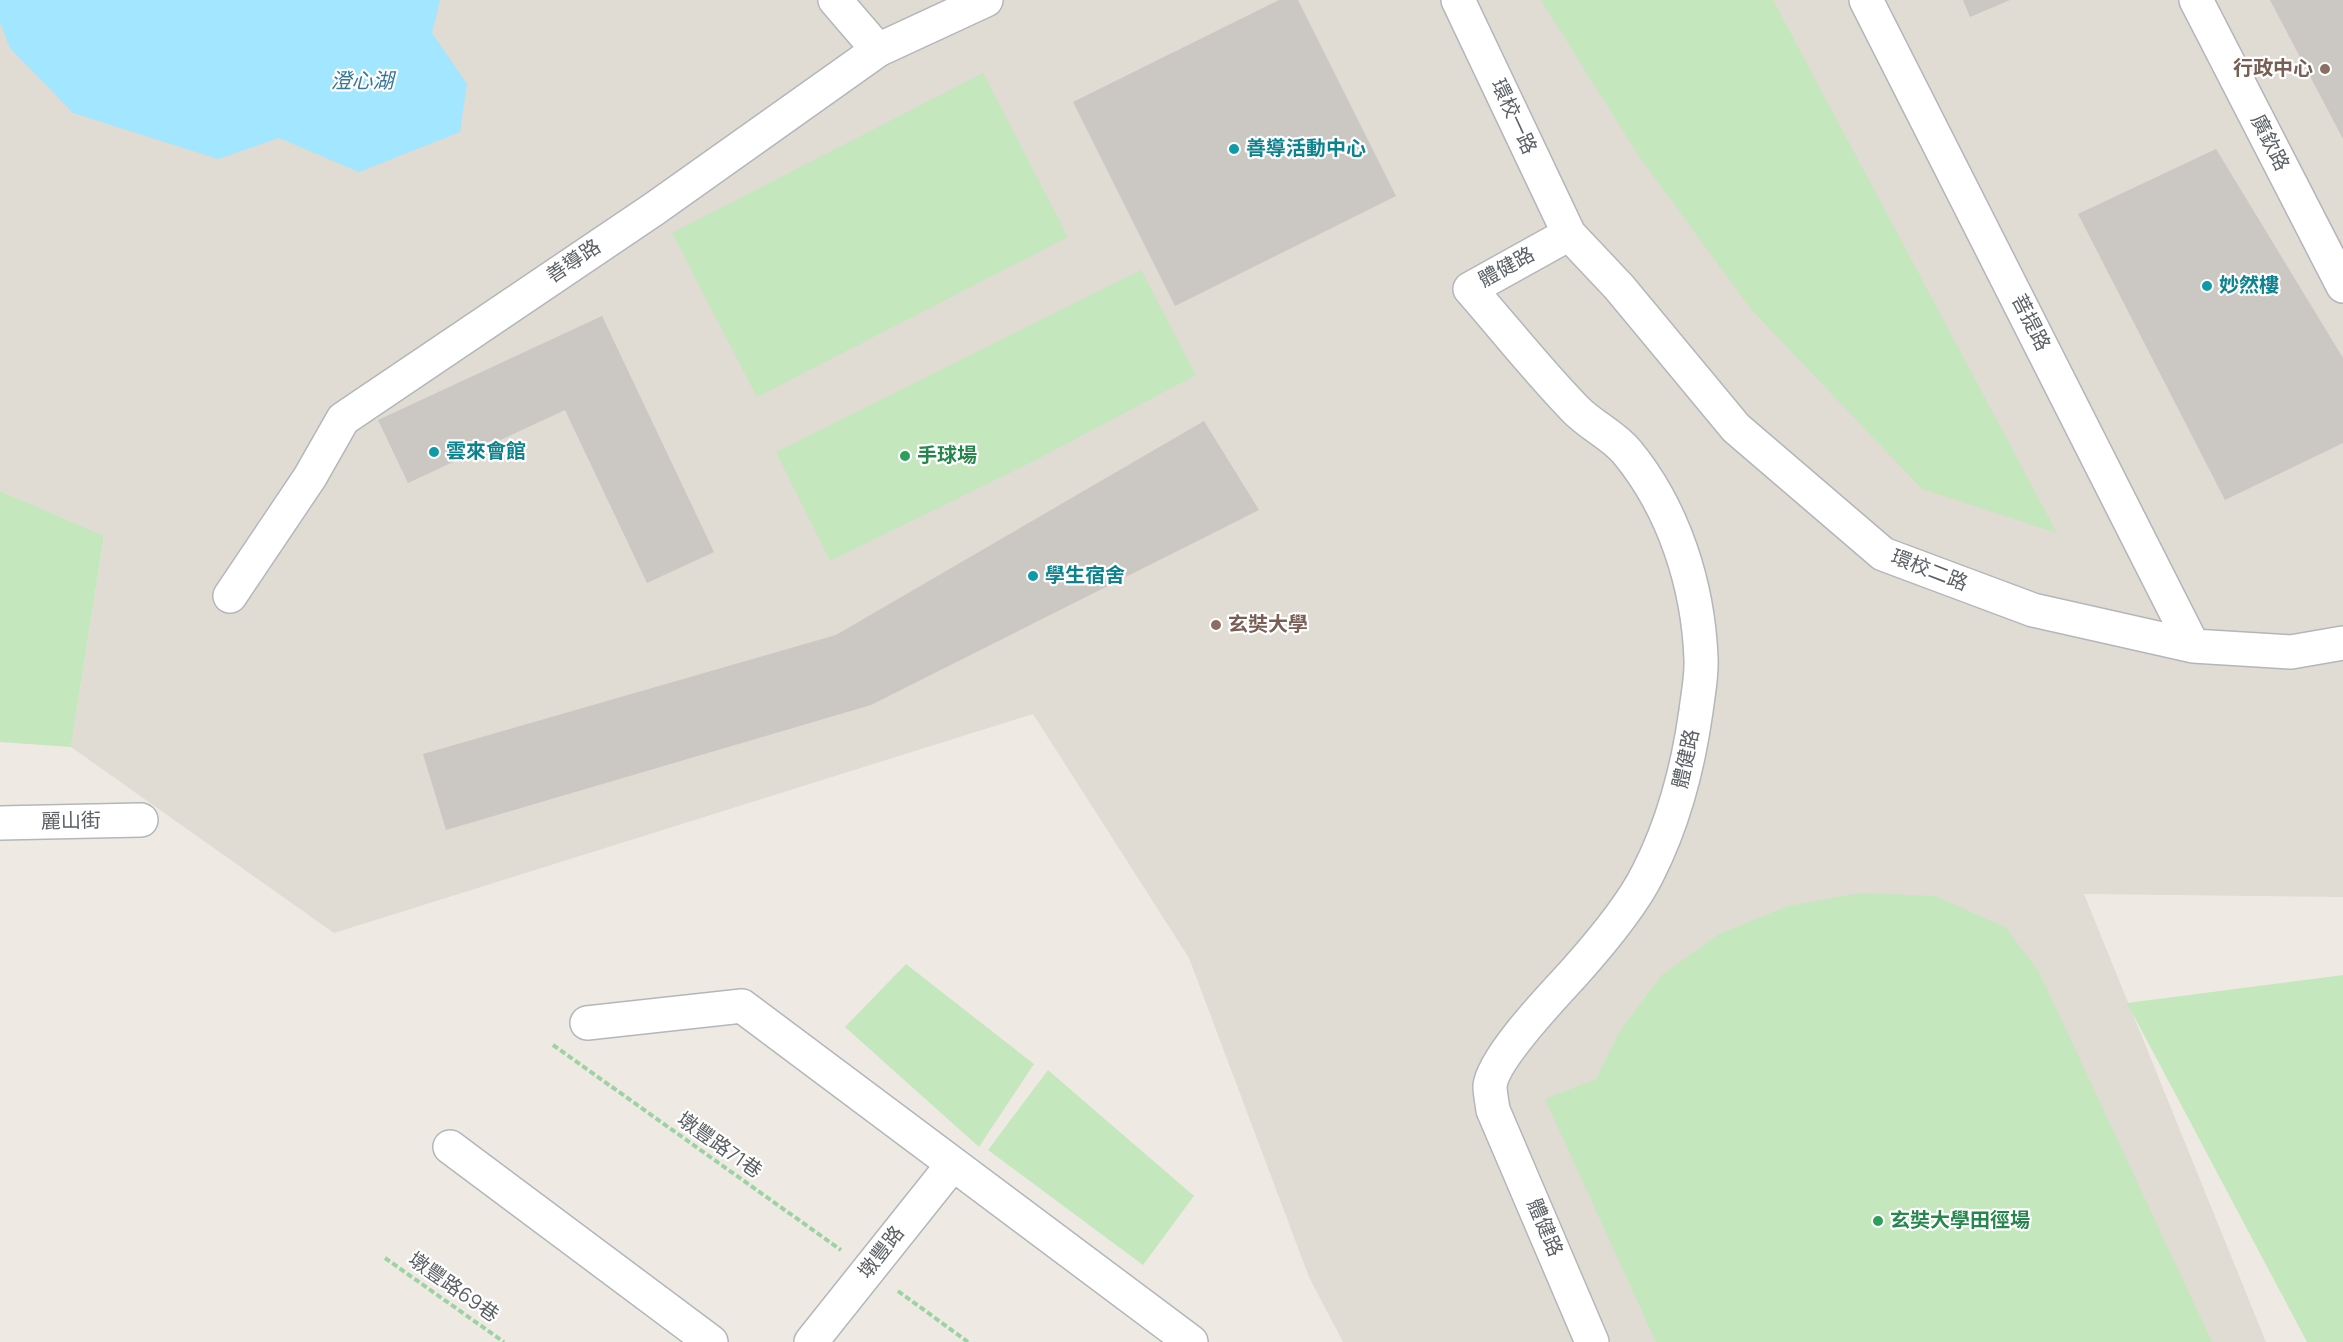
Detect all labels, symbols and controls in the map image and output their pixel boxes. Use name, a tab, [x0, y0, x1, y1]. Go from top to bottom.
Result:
place label: 行政中心	[2233, 57, 2313, 81]
marker: 行政中心	[2318, 62, 2332, 76]
water label: 澄心湖	[331, 69, 393, 95]
street label: 環校一路	[1485, 76, 1541, 158]
street label: 廣欽路	[2245, 111, 2293, 175]
place label: 善導活動中心	[1246, 137, 1366, 161]
marker: 善導活動中心	[1227, 142, 1241, 156]
street label: 善導路	[542, 235, 606, 289]
street label: 體健路	[1475, 243, 1539, 293]
place label: 妙然樓	[2219, 274, 2279, 298]
marker: 妙然樓	[2200, 279, 2214, 293]
street label: 菩提路	[2006, 291, 2054, 355]
place label: 雲來會館	[446, 440, 526, 464]
place label: 手球場	[917, 444, 977, 468]
marker: 雲來會館	[427, 445, 441, 459]
marker: 手球場	[898, 449, 912, 463]
street label: 環校二路	[1887, 545, 1971, 597]
place label: 學生宿舍	[1045, 564, 1125, 588]
marker: 學生宿舍	[1026, 569, 1040, 583]
place label: 玄奘大學	[1228, 613, 1308, 637]
marker: 玄奘大學	[1209, 618, 1223, 632]
street label: 體健路	[1669, 727, 1705, 791]
street label: 麗山街	[41, 809, 101, 835]
street label: 墩豐路71巷	[672, 1108, 766, 1184]
street label: 體健路	[1521, 1196, 1567, 1260]
place label: 玄奘大學田徑場	[1890, 1209, 2030, 1233]
marker: 玄奘大學田徑場	[1871, 1214, 1885, 1228]
street label: 墩豐路	[854, 1222, 910, 1284]
street label: 墩豐路69巷	[403, 1248, 503, 1328]

